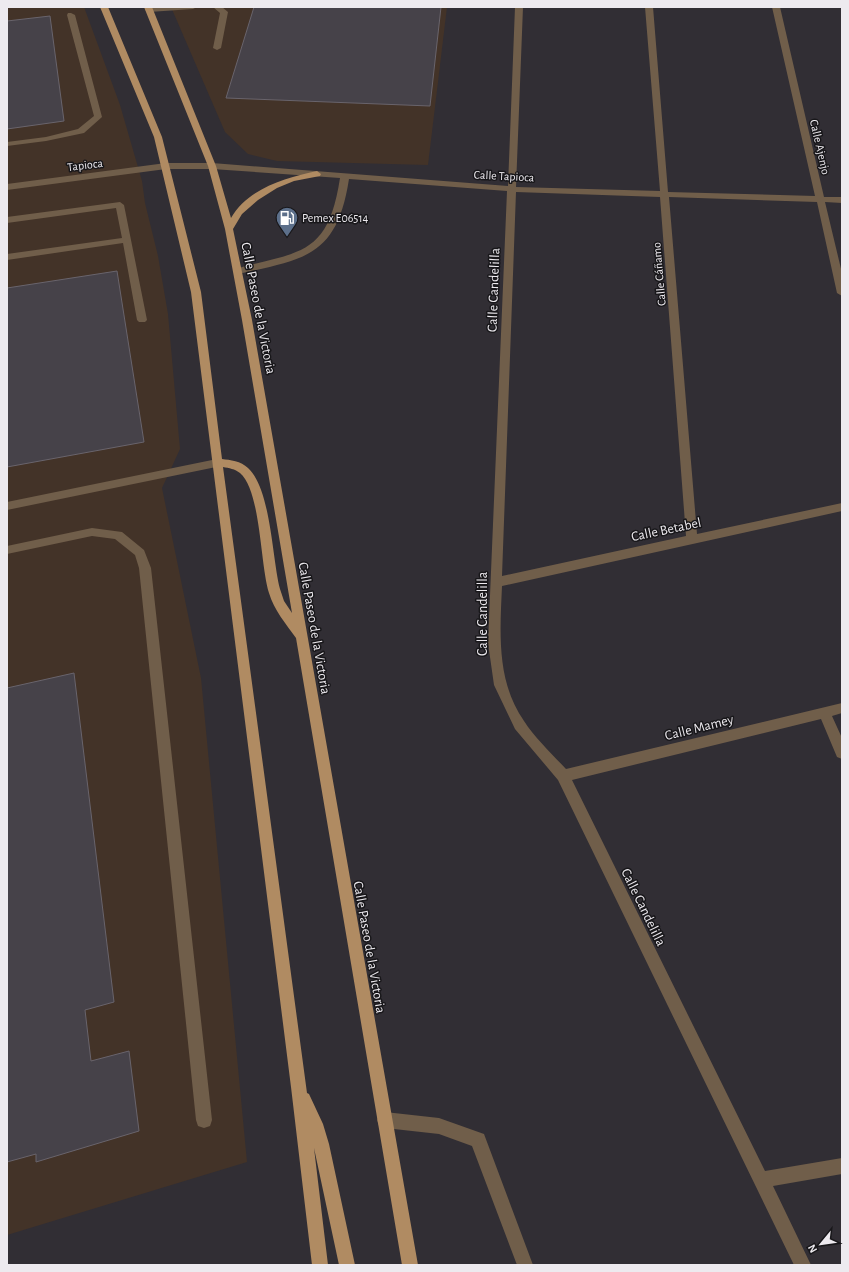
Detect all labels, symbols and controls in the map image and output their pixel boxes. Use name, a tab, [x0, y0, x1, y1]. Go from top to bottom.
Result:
street label: Calle Ajenjo	[807, 118, 832, 176]
street label: Tapioca	[67, 157, 104, 173]
street label: Calle Tapioca	[473, 168, 535, 184]
fuel station icon: Pemex E06514	[274, 205, 300, 238]
place label: Pemex E06514	[302, 212, 369, 224]
street label: Calle Paseo de la Victoria	[238, 241, 278, 376]
street label: Calle Cáñamo	[650, 241, 668, 306]
street label: Calle Candelilla	[486, 247, 502, 332]
street label: Calle Betabel	[630, 516, 703, 544]
street label: Calle Paseo de la Victoria	[295, 561, 333, 696]
street label: Calle Candelilla	[476, 571, 490, 656]
street label: Calle Mamey	[663, 713, 735, 743]
street label: Calle Candelilla	[618, 867, 668, 949]
street label: Calle Paseo de la Victoria	[350, 880, 388, 1015]
north arrow	[801, 1224, 841, 1264]
text: N	[806, 1243, 819, 1255]

